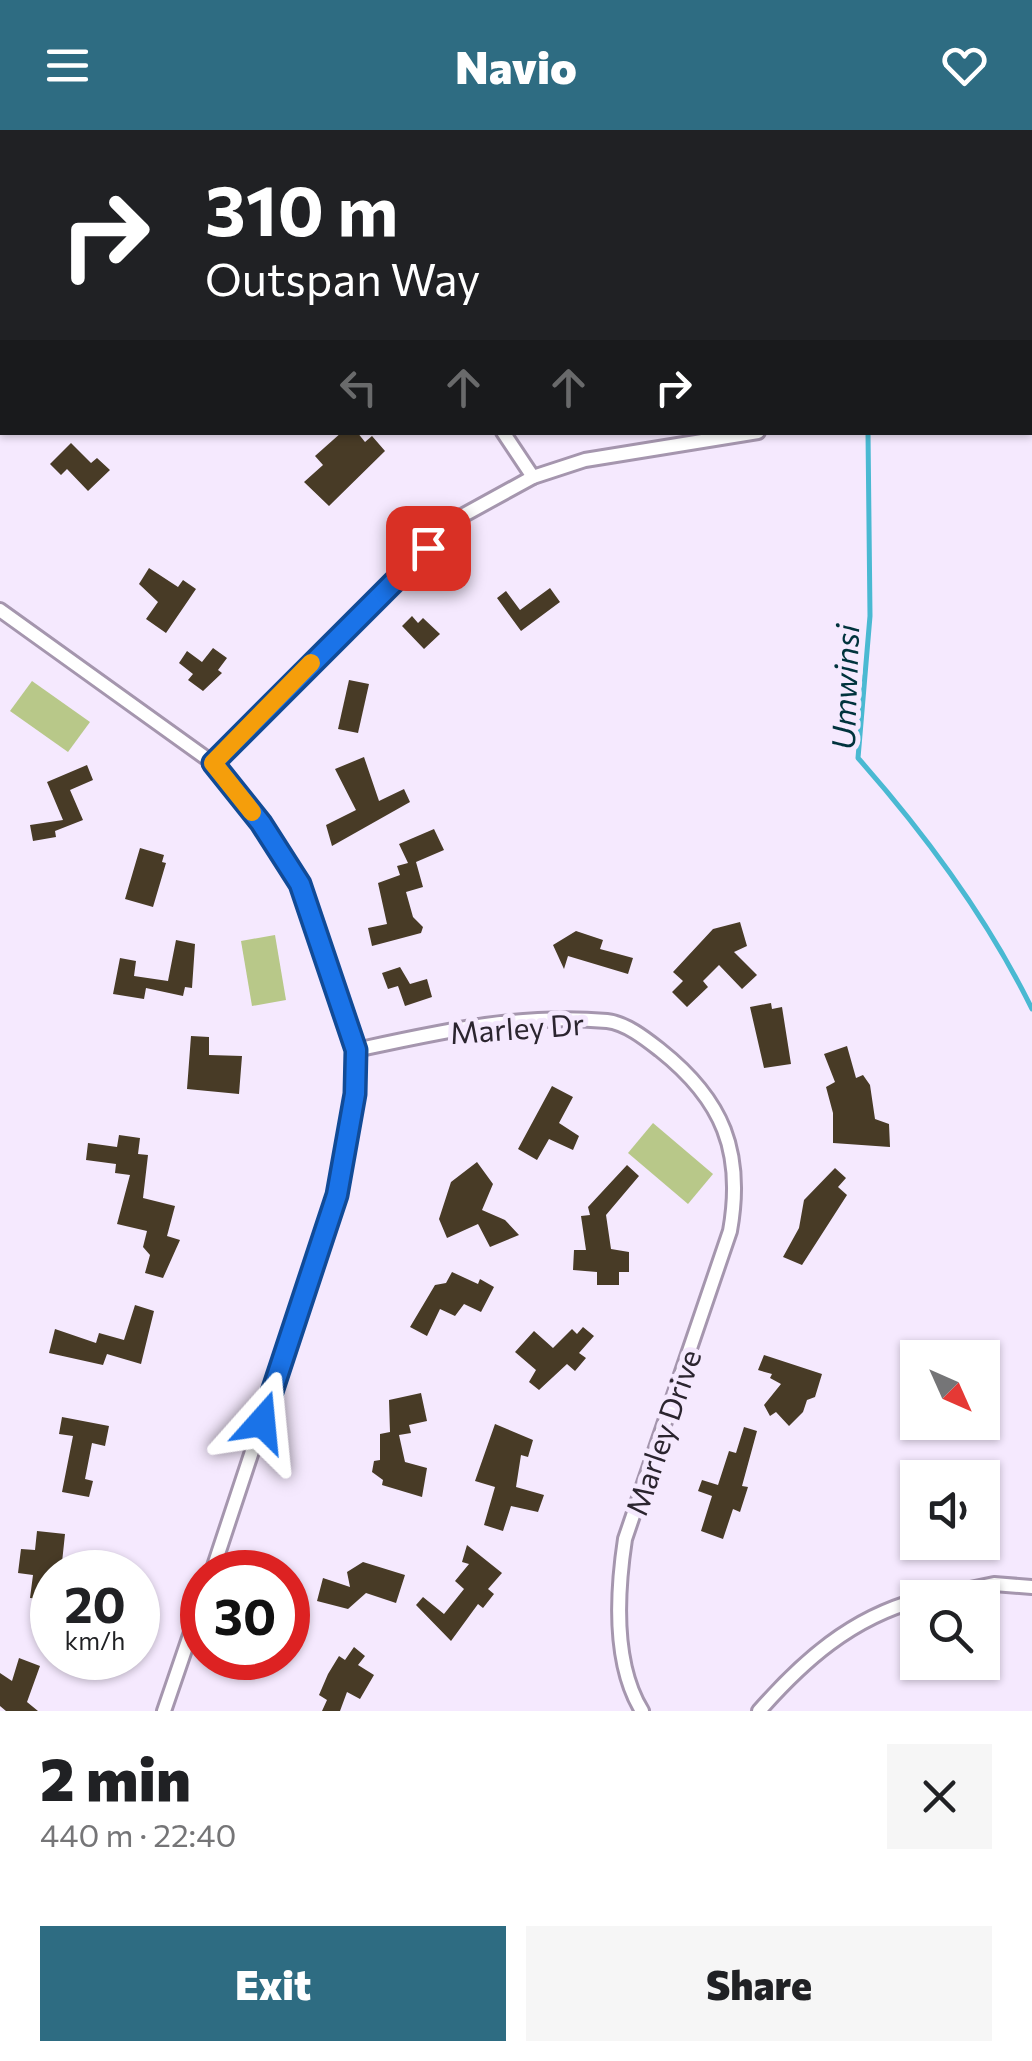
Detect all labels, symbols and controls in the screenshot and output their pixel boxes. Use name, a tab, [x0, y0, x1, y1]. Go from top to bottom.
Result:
icon: menu	[40, 38, 95, 93]
text: Navio	[455, 38, 577, 93]
icon: heart	[937, 38, 992, 93]
text: 310 m	[205, 165, 398, 250]
icon: right	[40, 170, 170, 300]
text: Outspan Way	[205, 250, 480, 305]
icon: left	[331, 360, 386, 415]
icon: ahead	[436, 360, 491, 415]
icon: ahead	[541, 360, 596, 415]
icon: right	[646, 360, 701, 415]
pin	[386, 506, 471, 591]
icon: arrive	[401, 521, 456, 576]
water label: Umwinsi	[822, 622, 866, 750]
street label: Marley Dr	[449, 1004, 585, 1050]
north arrow	[900, 1340, 1000, 1440]
map controls	[900, 1340, 1000, 1680]
street label: Marley Drive	[616, 1344, 708, 1520]
position arrow	[210, 1370, 314, 1474]
button: sound	[900, 1460, 1000, 1560]
speed limit sign: 30	[180, 1550, 310, 1680]
text: 20	[64, 1572, 126, 1633]
button: search	[900, 1580, 1000, 1680]
text: km/h	[65, 1625, 125, 1655]
text: 2 min	[40, 1740, 191, 1813]
button: close	[887, 1744, 992, 1849]
text: 440 m · 22:40	[40, 1814, 236, 1854]
button: Exit	[40, 1926, 506, 2041]
button: Share	[526, 1926, 992, 2041]

